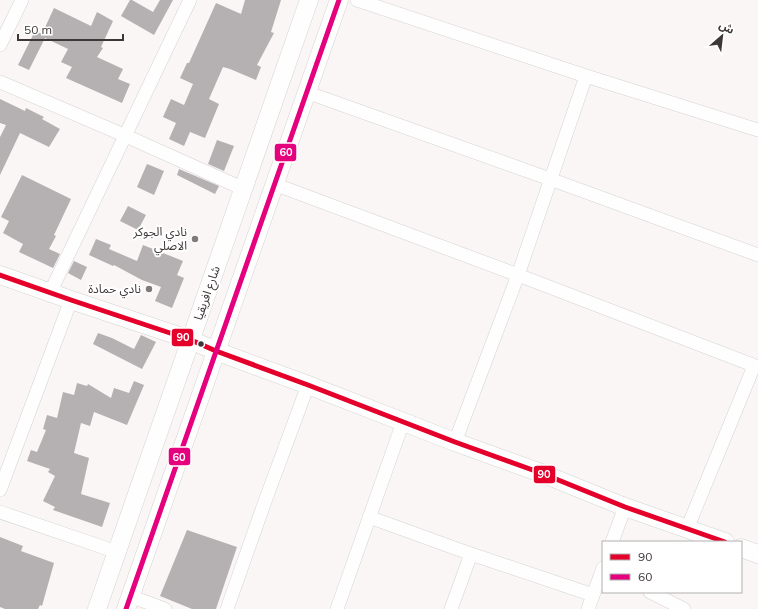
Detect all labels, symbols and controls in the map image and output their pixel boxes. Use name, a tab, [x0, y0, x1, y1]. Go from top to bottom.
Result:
scale bar	[18, 16, 123, 42]
north arrow	[702, 16, 742, 56]
text: ش	[717, 17, 737, 37]
text: 50 m	[24, 22, 52, 37]
line badge: 60	[274, 143, 297, 162]
text: 60	[279, 145, 293, 159]
place label: نادي الجوكر الاصلي	[132, 224, 187, 256]
marker: نادي الجوكر الاصلي	[190, 234, 200, 244]
street label: شارع افريقيا	[190, 264, 225, 323]
place label: نادي حمادة	[88, 281, 141, 299]
marker: نادي حمادة	[144, 284, 154, 294]
line badge: 90	[171, 328, 194, 347]
text: 90	[176, 330, 190, 344]
unlabelled marker	[196, 339, 206, 349]
line badge: 60	[168, 447, 191, 466]
text: 60	[172, 450, 186, 464]
line badge: 90	[533, 465, 556, 484]
text: 90	[537, 467, 551, 481]
legend	[602, 541, 742, 593]
text: 90	[638, 549, 652, 564]
text: 60	[638, 569, 652, 584]

